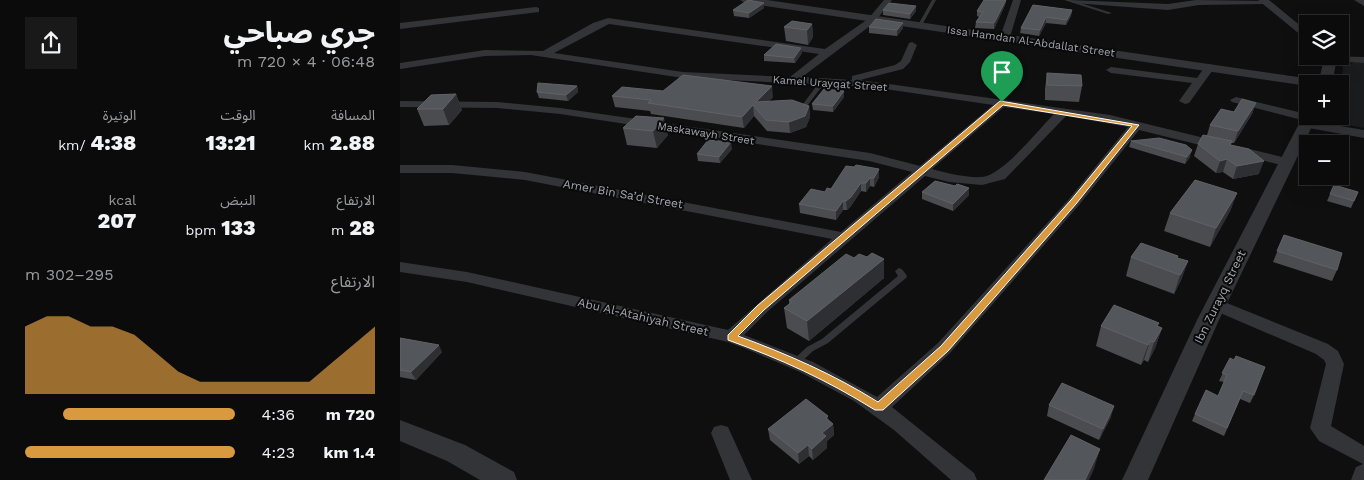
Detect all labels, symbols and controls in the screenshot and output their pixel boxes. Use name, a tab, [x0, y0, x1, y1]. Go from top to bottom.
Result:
map controls	[1299, 15, 1349, 185]
button: layers	[1299, 15, 1349, 65]
text: جري صباحي	[224, 16, 375, 49]
button: share	[25, 17, 77, 69]
street label: Issa Hamdan Al-Abdallat Street	[946, 23, 1116, 60]
pin	[981, 51, 1023, 102]
text: 06:48 · 4 × 720 m	[237, 52, 375, 71]
icon: arrive	[988, 58, 1016, 86]
street label: Kamel Urayqat Street	[772, 73, 888, 94]
button: +	[1299, 75, 1349, 125]
text: الوتيرة	[103, 107, 136, 123]
text: الوقت	[221, 107, 256, 123]
text: المسافة	[331, 107, 375, 123]
street label: Maskawayh Street	[657, 119, 756, 148]
text: 4:38	[90, 130, 136, 155]
text: 13:21	[205, 130, 256, 155]
text: 2.88	[330, 130, 375, 155]
button: −	[1299, 135, 1349, 185]
text: /km	[58, 137, 90, 153]
text: km	[304, 137, 330, 153]
street label: Amer Bin Sa’d Street	[562, 177, 684, 211]
text: kcal	[109, 192, 136, 208]
text: النبض	[220, 192, 256, 208]
text: الارتفاع	[337, 192, 375, 208]
text: 207	[98, 208, 136, 233]
text: 133	[221, 215, 256, 240]
text: 28	[349, 215, 375, 240]
text: bpm	[186, 222, 221, 238]
text: m	[331, 222, 349, 238]
street label: Ibn Zurayq Street	[1191, 248, 1249, 346]
text: 295–302 m	[25, 265, 113, 284]
text: الارتفاع	[331, 272, 375, 291]
street label: Abu Al-Atahiyah Street	[576, 295, 710, 339]
text: 4:36	[261, 405, 295, 424]
text: 720 m	[326, 405, 375, 424]
text: 4:23	[262, 443, 295, 462]
text: 1.4 km	[324, 443, 375, 462]

